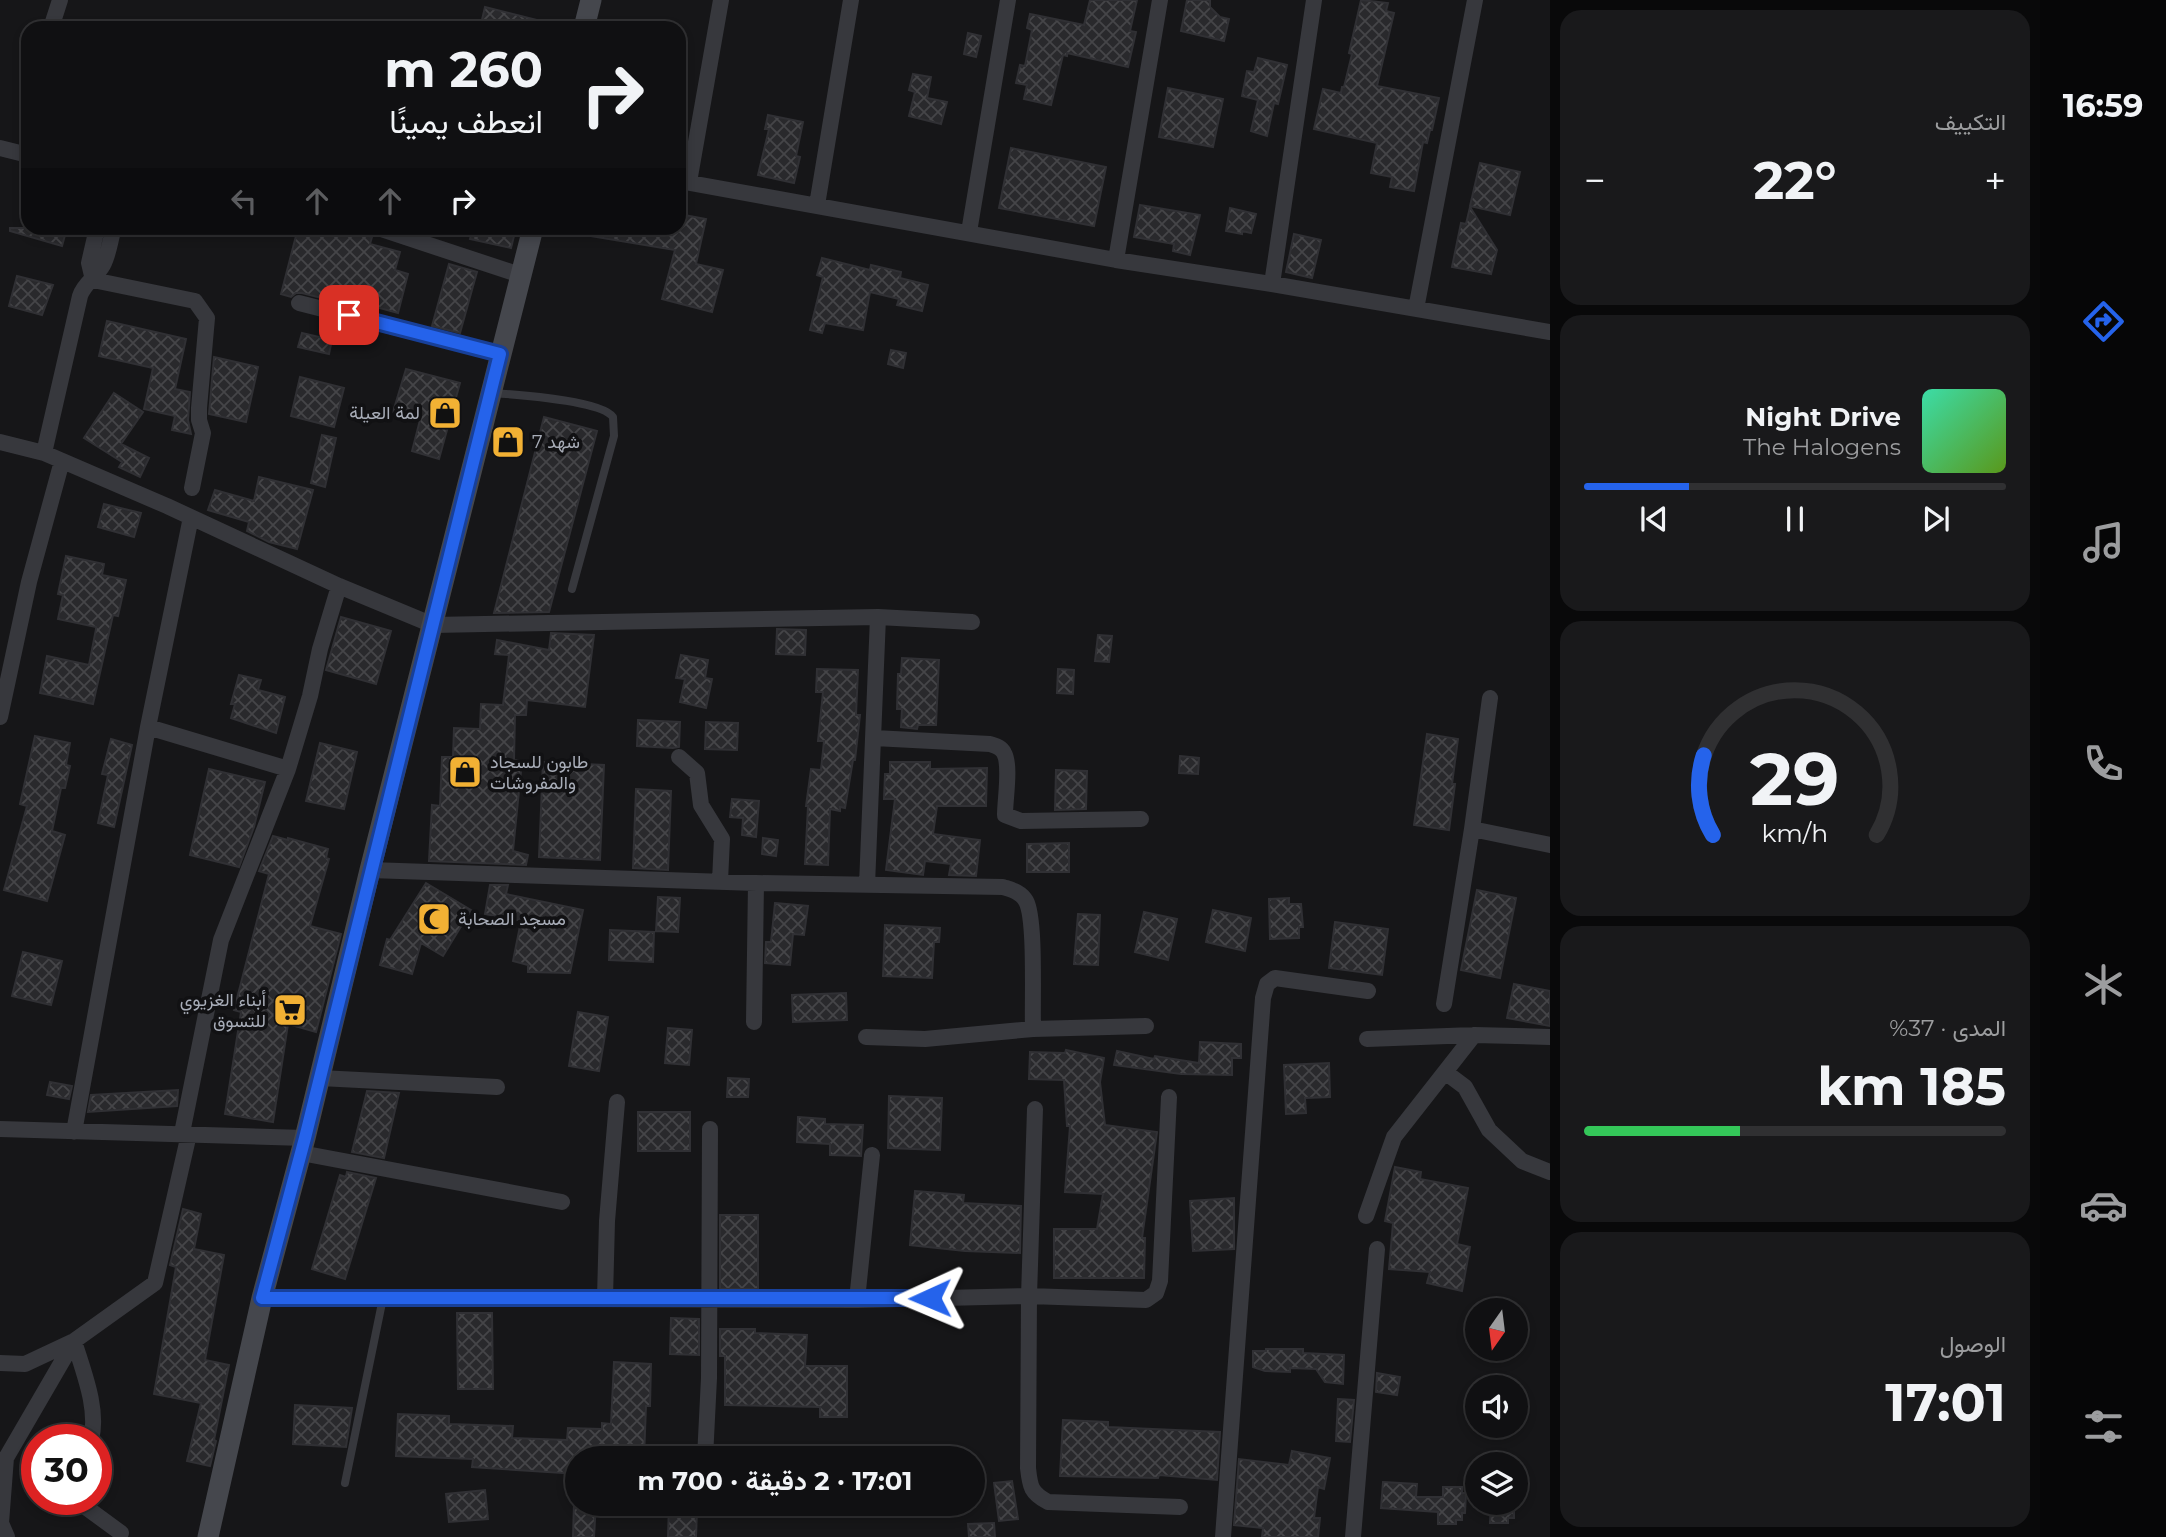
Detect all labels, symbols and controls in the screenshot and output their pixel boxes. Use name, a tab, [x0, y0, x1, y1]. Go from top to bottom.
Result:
text: 260 m	[384, 40, 543, 99]
icon: right	[567, 49, 658, 140]
text: 16:59	[2063, 86, 2143, 125]
text: انعطف يمينًا	[389, 102, 543, 141]
text: التكييف	[1935, 108, 2006, 136]
text: 22°	[1753, 149, 1837, 212]
text: −	[1584, 157, 1606, 204]
text: +	[1984, 157, 2006, 204]
icon: left	[225, 182, 263, 220]
icon: ahead	[298, 182, 336, 220]
icon: ahead	[371, 182, 409, 220]
icon: right	[444, 182, 482, 220]
pin	[319, 285, 379, 345]
icon: arrive	[330, 296, 368, 334]
icon: directions	[2079, 297, 2128, 346]
shop icon: لمة العيلة	[426, 394, 464, 432]
text: Night Drive	[1745, 401, 1901, 433]
place label: لمة العيلة	[349, 402, 420, 424]
shop icon: شهد 7	[489, 423, 527, 461]
place label: شهد 7	[532, 431, 580, 453]
text: The Halogens	[1743, 433, 1901, 461]
icon: previous	[1635, 500, 1673, 538]
icon: pause	[1776, 500, 1814, 538]
icon: next	[1917, 500, 1955, 538]
icon: music	[2079, 518, 2128, 567]
text: 29	[1750, 735, 1840, 823]
icon: phone	[2079, 739, 2128, 788]
place label: طابون للسجاد والمفروشات	[490, 751, 588, 794]
shop icon: طابون للسجاد والمفروشات	[446, 753, 484, 791]
text: km/h	[1762, 817, 1828, 847]
mosque icon: مسجد الصحابة	[415, 900, 453, 938]
place label: مسجد الصحابة	[458, 908, 566, 930]
icon: climate	[2079, 960, 2128, 1009]
place label: أبناء الغزيوي للتسوق	[180, 989, 266, 1032]
supermarket icon: أبناء الغزيوي للتسوق	[271, 991, 309, 1029]
text: المدى · 37%	[1889, 1014, 2006, 1042]
text: 185 km	[1817, 1055, 2006, 1118]
icon: car	[2079, 1181, 2128, 1230]
position arrow	[893, 1261, 967, 1335]
north arrow	[1465, 1298, 1528, 1362]
map controls	[1465, 1298, 1528, 1515]
text: الوصول	[1940, 1330, 2006, 1358]
text: 17:01	[1885, 1371, 2006, 1434]
button: sound	[1465, 1375, 1528, 1438]
icon: filters	[2079, 1402, 2128, 1451]
speed limit sign: 30	[21, 1424, 112, 1515]
button: layers	[1465, 1452, 1528, 1515]
text: 17:01 · 2 دقيقة · 700 m	[637, 1465, 913, 1497]

